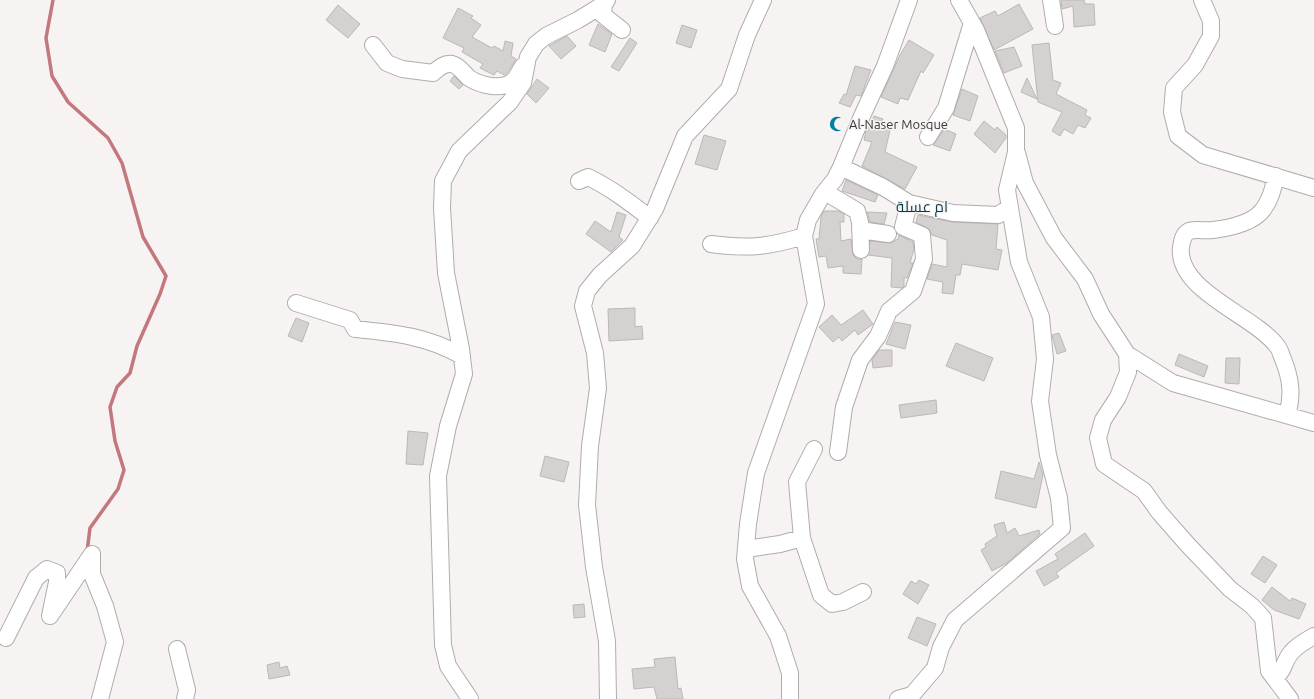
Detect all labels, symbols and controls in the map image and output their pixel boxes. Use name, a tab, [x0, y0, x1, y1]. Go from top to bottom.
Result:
mosque icon: Al-Naser Mosque	[828, 115, 846, 133]
place label: Al-Naser Mosque	[849, 117, 948, 131]
district label: ام عسلة	[896, 198, 948, 217]

